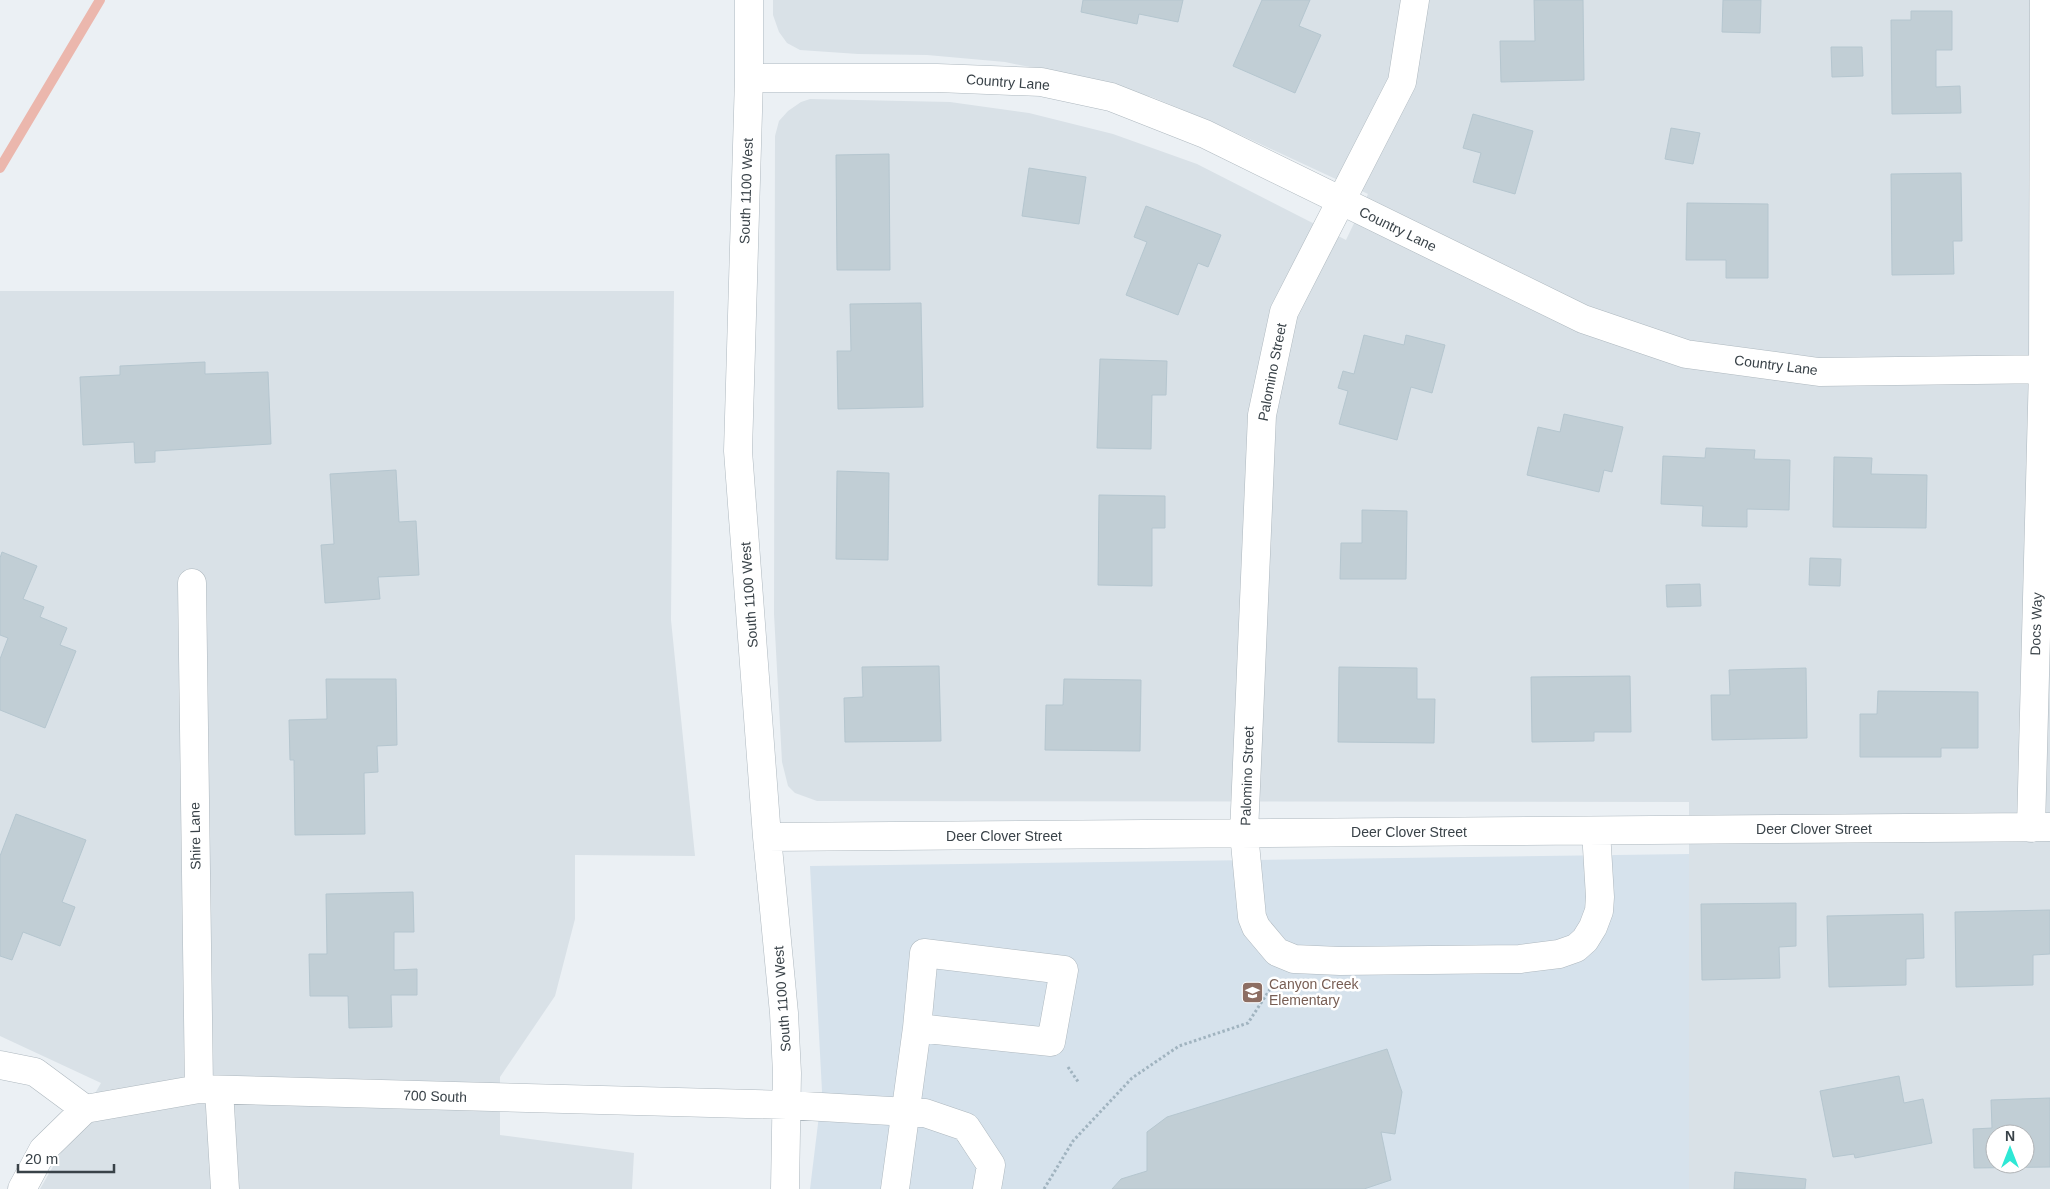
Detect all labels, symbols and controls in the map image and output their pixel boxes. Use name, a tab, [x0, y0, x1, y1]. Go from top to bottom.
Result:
street label: Country Lane	[966, 71, 1051, 93]
street label: South 1100 West	[736, 138, 756, 244]
street label: Country Lane	[1357, 203, 1439, 255]
street label: Palomino Street	[1255, 321, 1289, 422]
street label: Country Lane	[1733, 352, 1819, 378]
street label: South 1100 West	[737, 541, 761, 648]
street label: Docs Way	[2027, 592, 2045, 656]
street label: Palomino Street	[1237, 726, 1257, 826]
street label: Shire Lane	[186, 802, 204, 870]
street label: Deer Clover Street	[1756, 821, 1872, 837]
street label: Deer Clover Street	[1351, 824, 1467, 840]
street label: Deer Clover Street	[946, 828, 1062, 844]
street label: South 1100 West	[770, 945, 794, 1052]
place label: Canyon Creek Elementary	[1269, 976, 1359, 1008]
school or university icon: Canyon Creek Elementary	[1241, 980, 1265, 1004]
street label: 700 South	[403, 1087, 467, 1105]
north arrow	[1985, 1124, 2035, 1174]
text: N	[2005, 1128, 2015, 1144]
scale bar	[18, 1142, 114, 1174]
text: 20 m	[25, 1150, 58, 1167]

